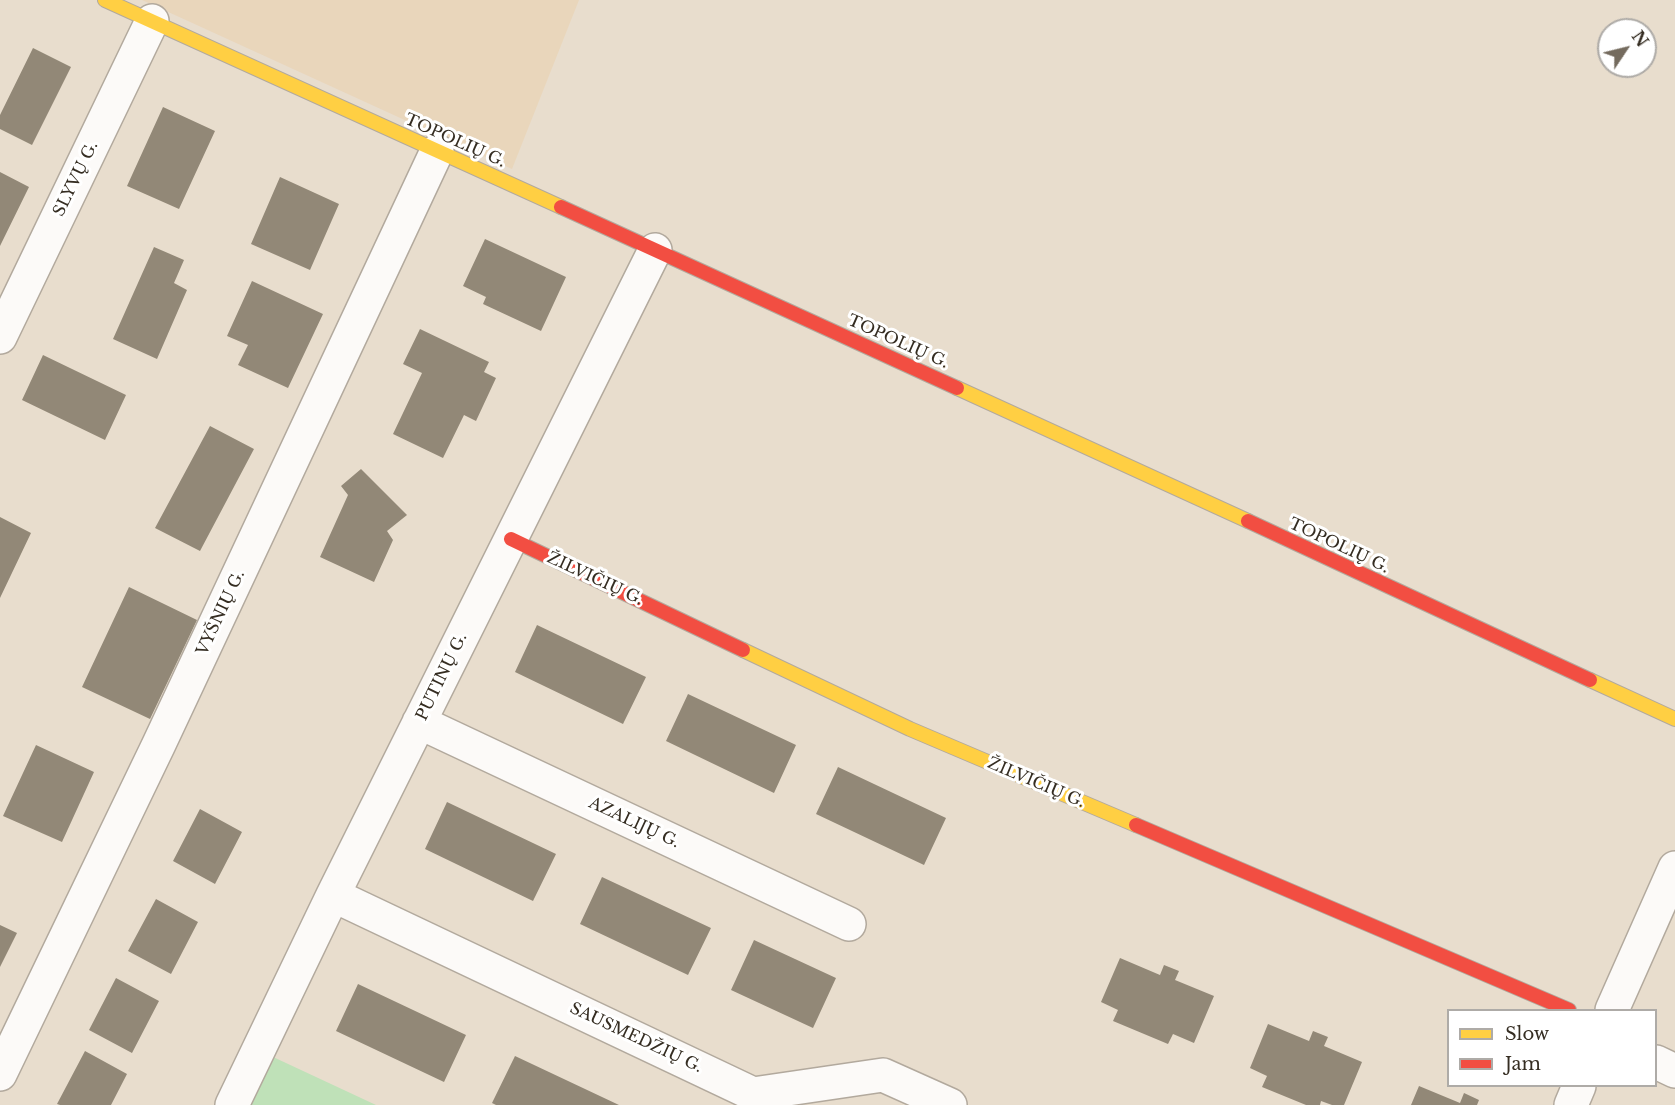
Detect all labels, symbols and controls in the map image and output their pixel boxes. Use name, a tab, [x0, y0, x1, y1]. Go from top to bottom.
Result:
north arrow	[1597, 18, 1657, 78]
text: N	[1628, 27, 1653, 51]
street label: TOPOLIŲ G.	[402, 110, 508, 172]
street label: SLYVŲ G.	[50, 138, 102, 220]
street label: TOPOLIŲ G.	[845, 311, 951, 373]
street label: TOPOLIŲ G.	[1286, 514, 1392, 578]
street label: ŽILVIČIŲ G.	[544, 548, 646, 610]
street label: VYŠNIŲ G.	[193, 567, 249, 659]
street label: PUTINŲ G.	[413, 630, 471, 724]
street label: ŽILVIČIŲ G.	[984, 754, 1088, 812]
street label: AZALIJŲ G.	[586, 794, 682, 852]
street label: SAUSMEDŽIŲ G.	[567, 999, 705, 1077]
legend	[1447, 1009, 1657, 1087]
text: Slow	[1505, 1023, 1549, 1045]
text: Jam	[1505, 1053, 1541, 1075]

